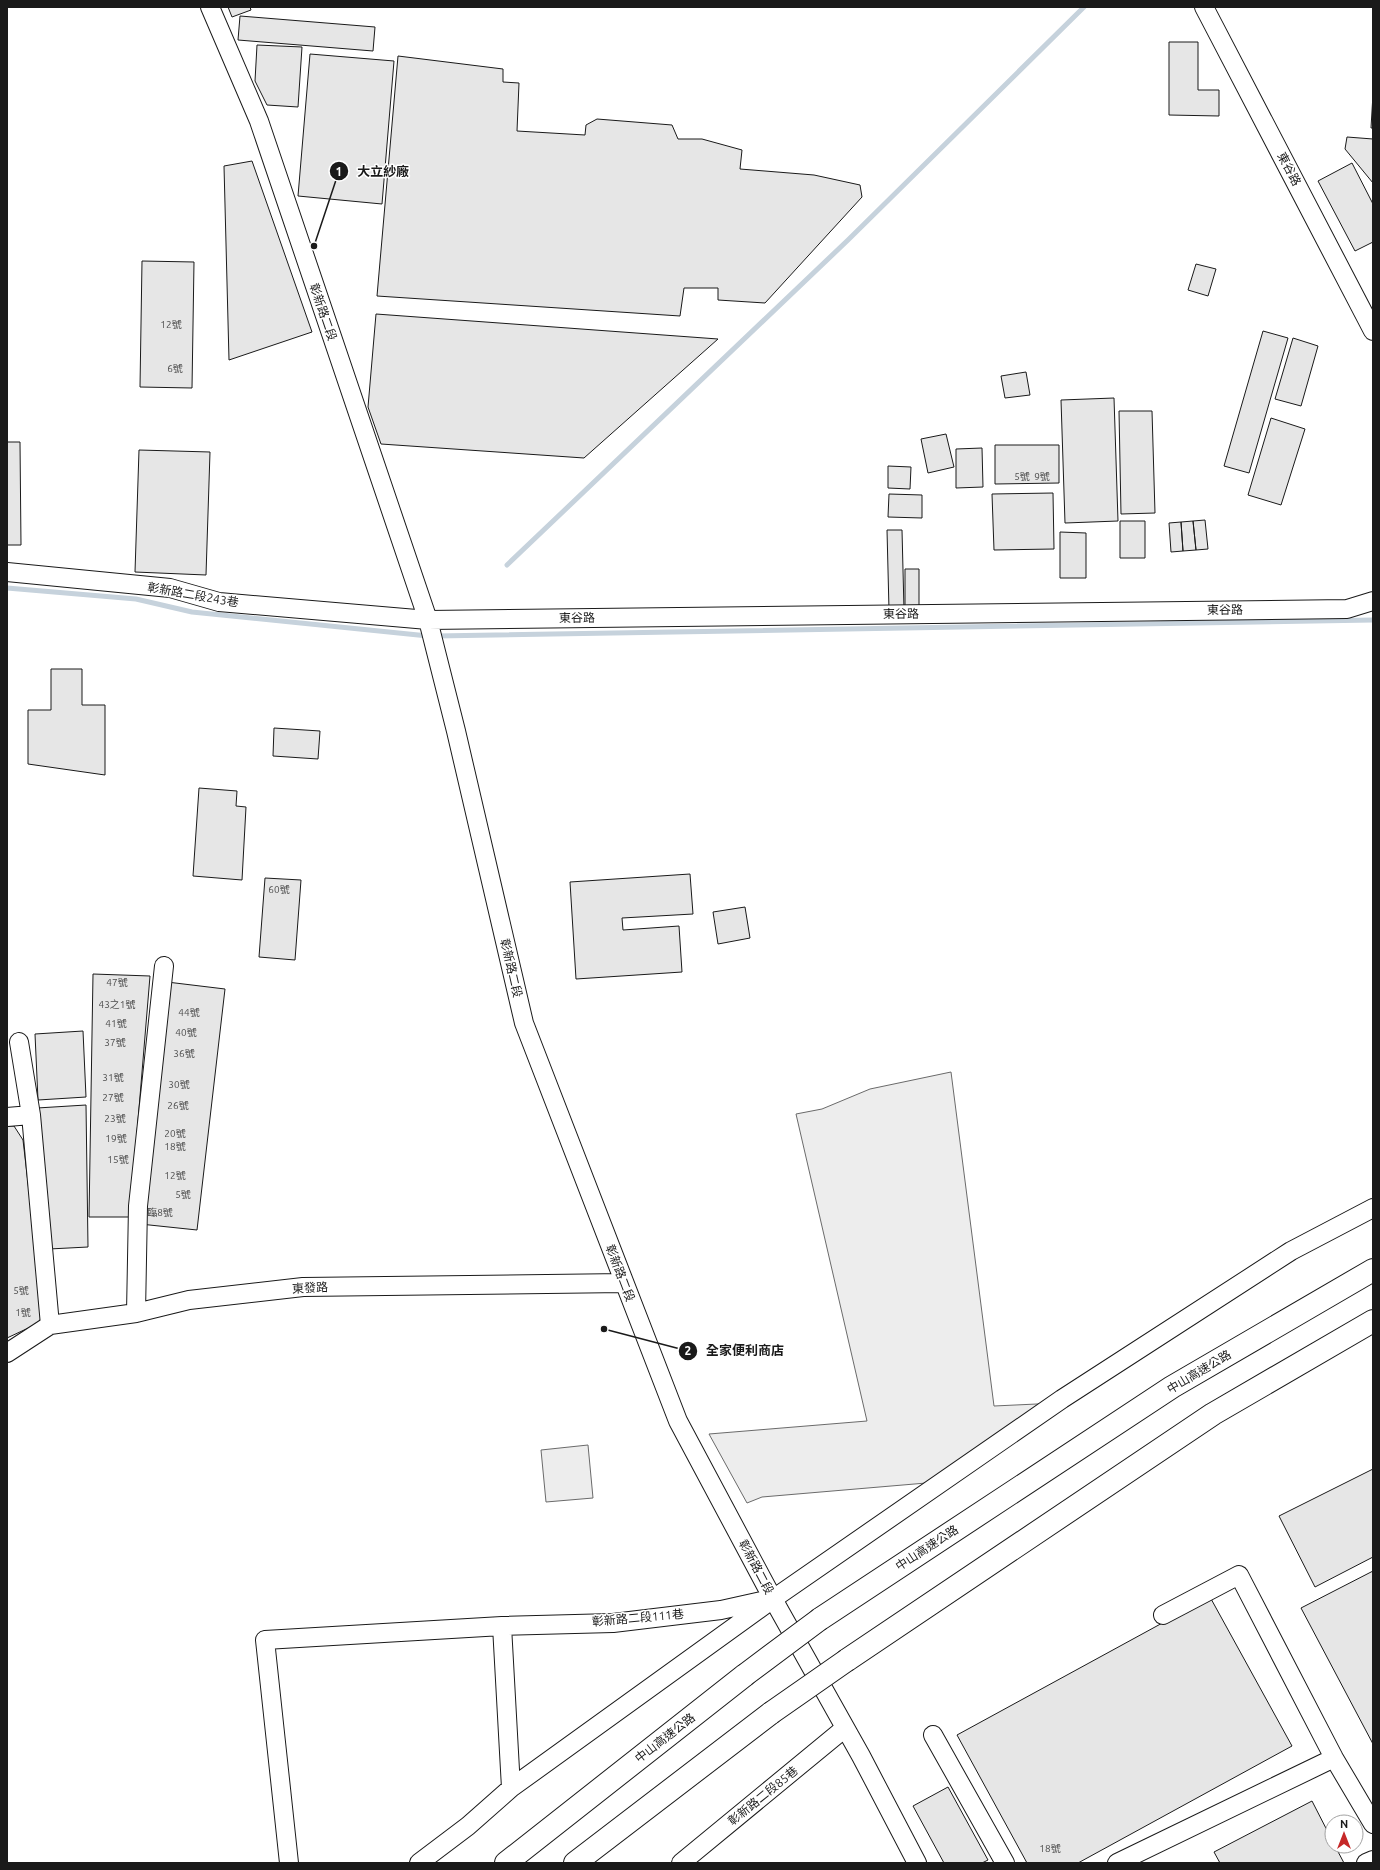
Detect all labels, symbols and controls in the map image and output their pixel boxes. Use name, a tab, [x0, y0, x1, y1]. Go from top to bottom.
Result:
street label: 東谷路	[1275, 150, 1304, 188]
callout: 大立紗廠	[329, 159, 417, 184]
text: 大立紗廠	[357, 164, 409, 178]
text: 1	[336, 165, 342, 178]
street label: 彰新路二段	[308, 281, 339, 342]
house number: 12號	[160, 319, 182, 330]
house number: 6號	[167, 363, 183, 374]
house number: 5號	[1014, 471, 1030, 482]
house number: 9號	[1034, 471, 1050, 482]
street label: 彰新路二段243巷	[147, 580, 240, 609]
street label: 東谷路	[1207, 603, 1243, 616]
street label: 東谷路	[883, 607, 919, 620]
street label: 東谷路	[559, 611, 595, 624]
house number: 60號	[268, 884, 290, 895]
street label: 彰新路二段	[498, 937, 525, 999]
house number: 47號	[106, 977, 128, 988]
house number: 43之1號	[99, 999, 135, 1010]
house number: 44號	[178, 1007, 200, 1018]
house number: 41號	[105, 1018, 127, 1029]
house number: 40號	[175, 1027, 197, 1038]
house number: 37號	[104, 1037, 126, 1048]
house number: 36號	[173, 1048, 195, 1059]
house number: 31號	[102, 1072, 124, 1083]
house number: 30號	[168, 1079, 190, 1090]
house number: 27號	[102, 1092, 124, 1103]
house number: 26號	[167, 1100, 189, 1111]
house number: 23號	[104, 1113, 126, 1124]
house number: 20號	[164, 1128, 186, 1139]
house number: 19號	[105, 1133, 127, 1144]
house number: 18號	[164, 1141, 186, 1152]
house number: 15號	[107, 1154, 129, 1165]
house number: 12號	[164, 1170, 186, 1181]
house number: 5號	[175, 1189, 191, 1200]
house number: 臨8號	[147, 1207, 173, 1218]
street label: 彰新路二段	[604, 1242, 637, 1303]
street label: 東發路	[292, 1280, 328, 1295]
house number: 5號	[13, 1285, 29, 1296]
house number: 1號	[15, 1307, 31, 1318]
callout: 全家便利商店	[678, 1338, 792, 1363]
text: 全家便利商店	[706, 1343, 784, 1357]
text: 2	[685, 1344, 692, 1357]
street label: 中山高速公路	[1165, 1347, 1233, 1396]
street label: 中山高速公路	[893, 1523, 960, 1573]
street label: 彰新路二段	[737, 1537, 776, 1596]
street label: 彰新路二段111巷	[591, 1607, 685, 1628]
street label: 中山高速公路	[632, 1710, 697, 1765]
street label: 彰新路二段85巷	[725, 1764, 800, 1828]
north arrow	[1324, 1814, 1364, 1854]
text: N	[1340, 1818, 1348, 1830]
house number: 18號	[1039, 1843, 1061, 1854]

